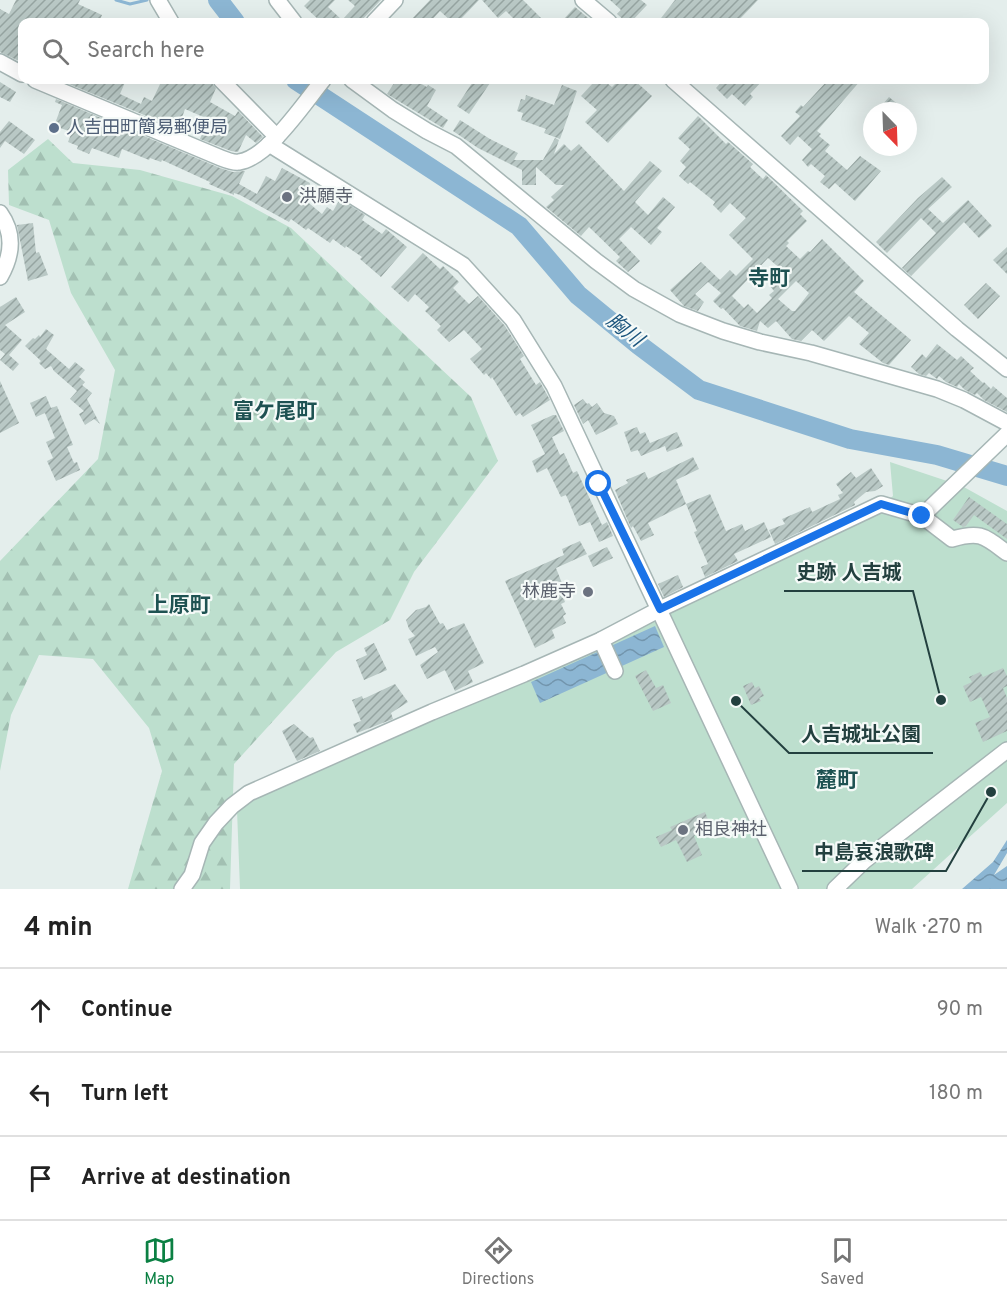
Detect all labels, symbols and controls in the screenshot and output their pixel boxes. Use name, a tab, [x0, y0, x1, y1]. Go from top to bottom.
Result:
search box	[18, 18, 989, 84]
icon: search	[39, 35, 72, 68]
text: Search here	[87, 38, 205, 65]
north arrow	[863, 102, 917, 156]
place label: 人吉田町簡易郵便局	[66, 117, 228, 140]
marker: 人吉田町簡易郵便局	[47, 121, 61, 135]
place label: 洪願寺	[299, 186, 353, 209]
marker: 洪願寺	[280, 190, 294, 204]
district label: 寺町	[748, 266, 790, 293]
water label: 胸川	[600, 308, 649, 355]
district label: 富ケ尾町	[233, 399, 317, 426]
route start	[585, 470, 611, 496]
route end	[908, 502, 934, 528]
callout: 史跡 人吉城	[784, 553, 913, 591]
text: 史跡 人吉城	[797, 561, 902, 587]
place label: 林鹿寺	[522, 581, 576, 604]
marker: 林鹿寺	[581, 585, 595, 599]
district label: 上原町	[148, 593, 211, 620]
callout: 人吉城址公園	[789, 715, 933, 753]
text: 人吉城址公園	[801, 723, 921, 749]
district label: 麓町	[816, 768, 858, 795]
place label: 相良神社	[695, 819, 767, 842]
marker: 相良神社	[676, 823, 690, 837]
callout: 中島哀浪歌碑	[802, 833, 946, 871]
text: 中島哀浪歌碑	[814, 841, 934, 867]
text: 4 min	[24, 912, 93, 945]
text: Walk · 270 m	[875, 915, 983, 941]
icon: ahead	[24, 994, 57, 1027]
text: Continue	[81, 997, 172, 1024]
text: 90 m	[937, 997, 983, 1023]
icon: left	[24, 1078, 57, 1111]
text: Turn left	[81, 1081, 169, 1108]
text: 180 m	[929, 1081, 983, 1107]
icon: arrive	[24, 1162, 57, 1195]
text: Arrive at destination	[81, 1165, 291, 1192]
tab: Map	[143, 1234, 176, 1290]
tab: Directions	[462, 1234, 534, 1290]
tab: Saved	[820, 1234, 864, 1290]

